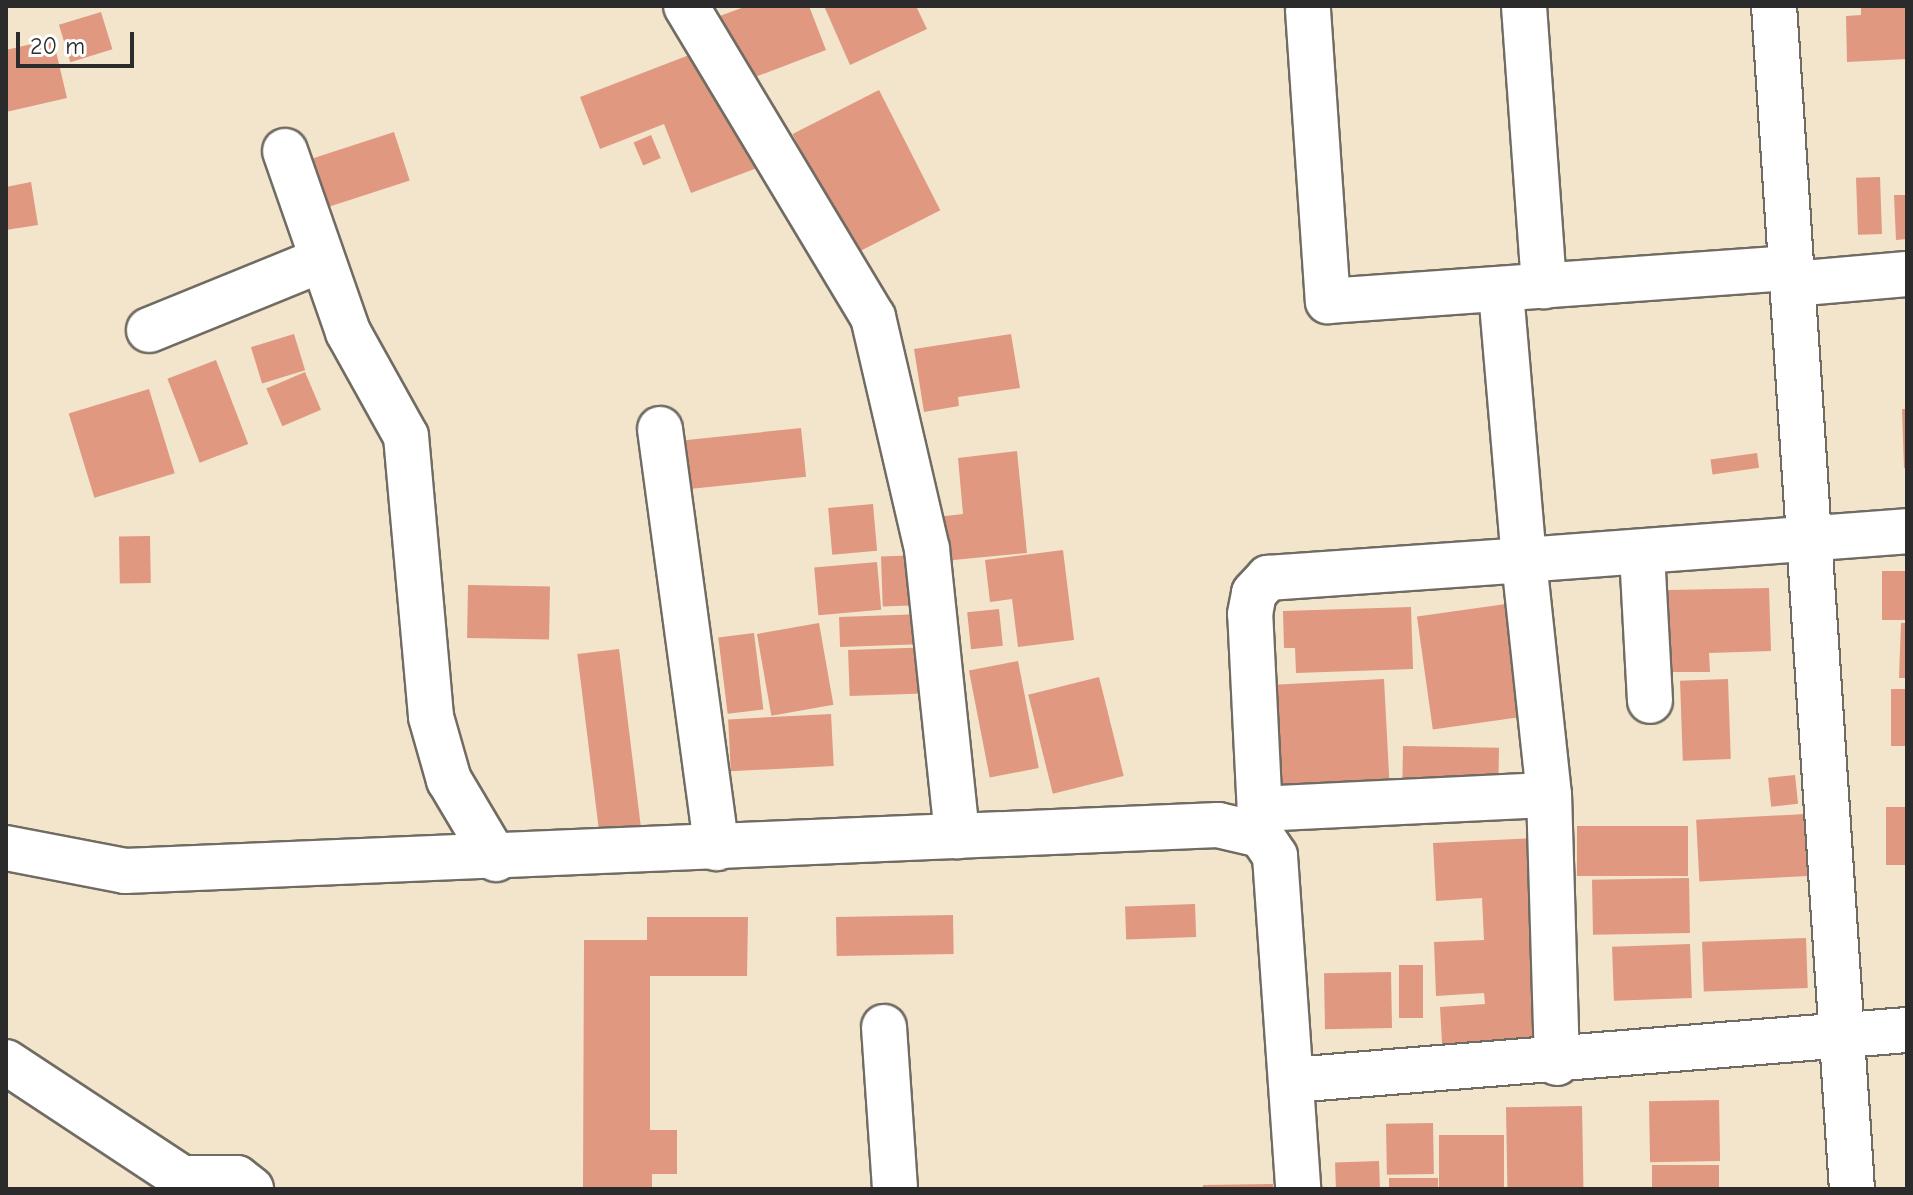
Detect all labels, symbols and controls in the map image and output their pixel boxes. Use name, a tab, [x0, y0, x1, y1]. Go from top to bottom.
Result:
scale bar	[20, 16, 138, 66]
text: 20 m	[30, 32, 85, 60]

